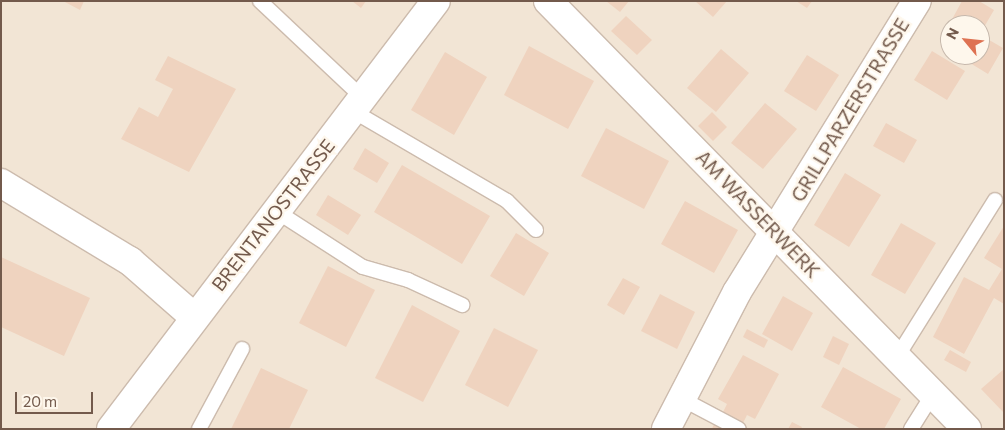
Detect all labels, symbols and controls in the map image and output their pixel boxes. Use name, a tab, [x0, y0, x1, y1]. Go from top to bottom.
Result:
street label: GRILLPARZERSTRASSE	[786, 14, 914, 206]
north arrow	[940, 15, 990, 65]
text: N	[942, 25, 962, 42]
street label: BRENTANOSTRASSE	[207, 134, 339, 296]
street label: AM WASSERWERK	[691, 146, 825, 282]
scale bar	[18, 382, 95, 414]
text: 20 m	[23, 392, 57, 410]

